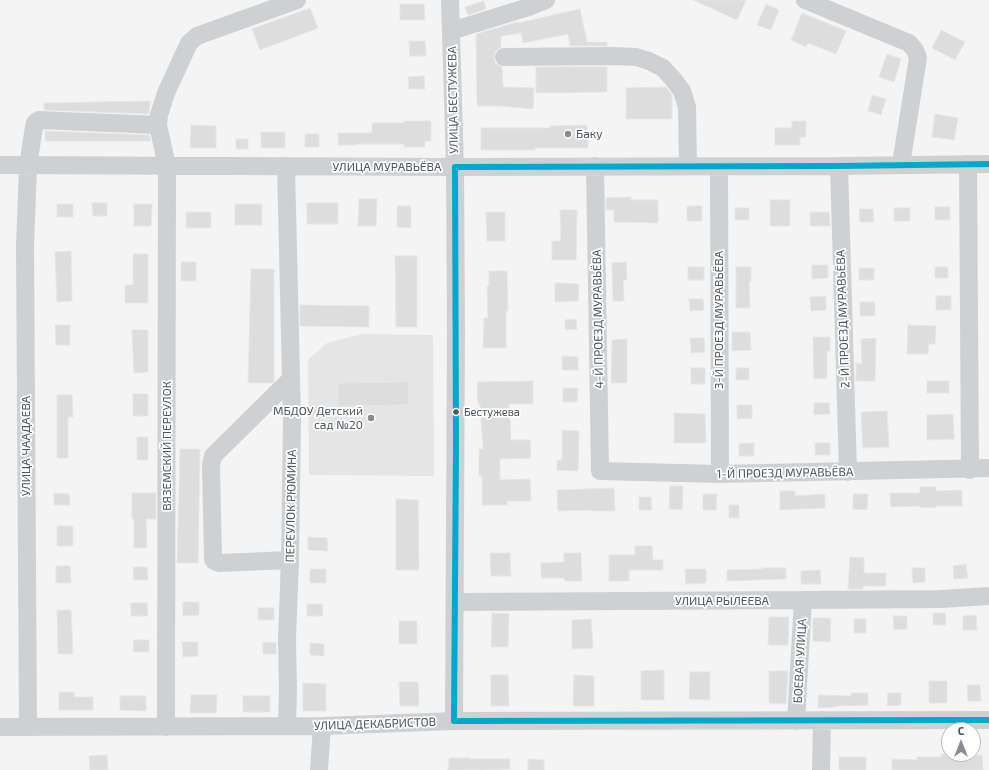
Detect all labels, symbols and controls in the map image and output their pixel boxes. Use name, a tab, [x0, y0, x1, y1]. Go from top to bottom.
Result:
street label: УЛИЦА БЕСТУЖЕВА	[445, 46, 461, 154]
place label: Баку	[576, 127, 603, 141]
marker: Баку	[563, 129, 573, 139]
street label: УЛИЦА МУРАВЬЁВА	[333, 160, 441, 174]
street label: 4-Й ПРОЕЗД МУРАВЬЁВА	[590, 249, 606, 389]
street label: 2-Й ПРОЕЗД МУРАВЬЁВА	[833, 250, 853, 388]
street label: 3-Й ПРОЕЗД МУРАВЬЁВА	[712, 251, 726, 389]
street label: ВЯЗЕМСКИЙ ПЕРЕУЛОК	[160, 381, 174, 511]
street label: УЛИЦА ЧААДАЕВА	[19, 396, 33, 496]
place label: МБДОУ Детский сад №20	[273, 404, 363, 432]
place label: Бестужева	[464, 405, 520, 419]
marker: Бестужева	[451, 407, 461, 417]
marker: МБДОУ Детский сад №20	[366, 413, 376, 423]
street label: ПЕРЕУЛОК РЮМИНА	[283, 449, 299, 563]
street label: 1-Й ПРОЕЗД МУРАВЬЁВА	[717, 465, 853, 481]
street label: УЛИЦА РЫЛЕЕВА	[675, 594, 769, 608]
street label: БОЕВАЯ УЛИЦА	[791, 618, 809, 704]
street label: УЛИЦА ДЕКАБРИСТОВ	[314, 715, 436, 733]
north arrow	[941, 722, 981, 762]
text: С	[958, 724, 964, 737]

